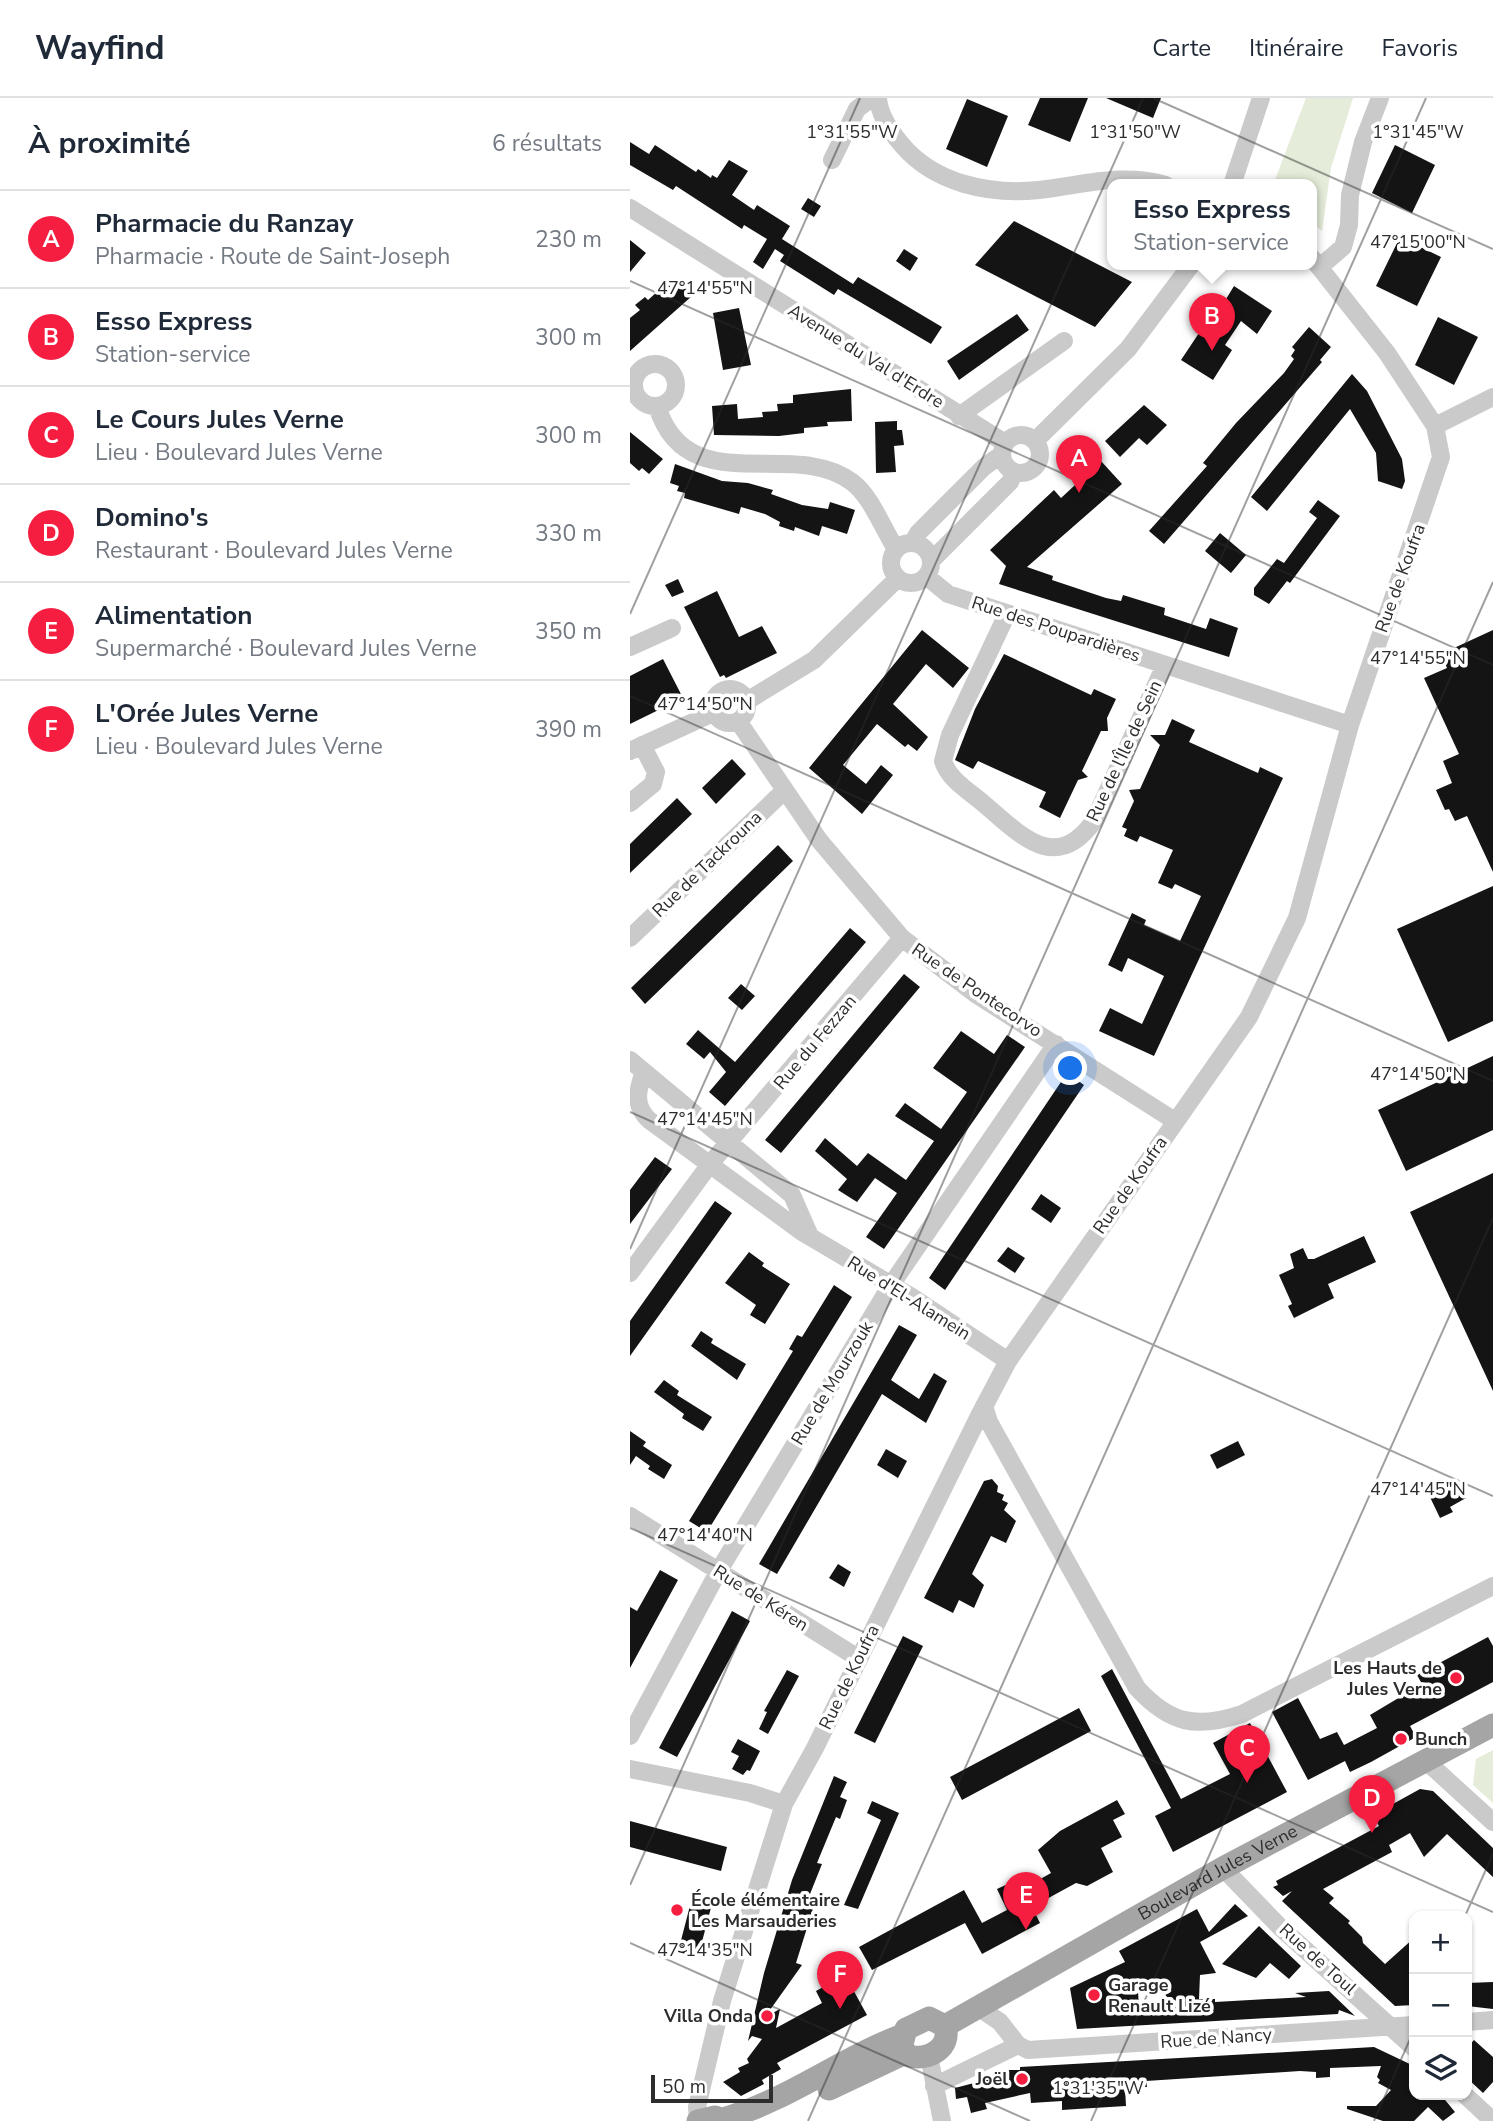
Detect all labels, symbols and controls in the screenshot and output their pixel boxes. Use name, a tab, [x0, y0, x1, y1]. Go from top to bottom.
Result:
text: Wayfind	[35, 26, 165, 71]
text: Carte	[1152, 32, 1211, 64]
text: Itinéraire	[1249, 32, 1343, 64]
text: Favoris	[1381, 32, 1458, 64]
text: 1°31'55"W	[806, 120, 898, 144]
text: 1°31'50"W	[1089, 120, 1181, 144]
text: 1°31'45"W	[1372, 120, 1464, 144]
text: À proximité	[28, 123, 190, 164]
text: 6 résultats	[492, 128, 602, 159]
popup	[1107, 179, 1317, 270]
text: Esso Express	[1133, 192, 1291, 227]
text: Pharmacie du Ranzay	[95, 206, 353, 241]
text: A	[42, 224, 60, 255]
text: 230 m	[535, 224, 602, 255]
text: Station-service	[1133, 227, 1289, 258]
text: 47°15'00"N	[1370, 230, 1466, 254]
text: Pharmacie · Route de Saint-Joseph	[95, 241, 450, 272]
text: 47°14'55"N	[657, 276, 753, 300]
pin: B	[1189, 293, 1235, 351]
street label: Avenue du Val d'Erdre	[783, 298, 949, 414]
text: Esso Express	[95, 304, 253, 339]
text: B	[43, 322, 59, 353]
text: 300 m	[535, 322, 602, 353]
text: Station-service	[95, 339, 250, 370]
text: Le Cours Jules Verne	[95, 402, 344, 437]
text: C	[43, 420, 59, 451]
text: 300 m	[535, 420, 602, 451]
pin: A	[1056, 435, 1102, 493]
text: Lieu · Boulevard Jules Verne	[95, 437, 383, 468]
text: Domino's	[95, 500, 208, 535]
text: D	[42, 518, 60, 549]
text: 330 m	[535, 518, 602, 549]
street label: Rue de Koufra	[1369, 520, 1431, 636]
text: Restaurant · Boulevard Jules Verne	[95, 535, 453, 566]
street label: Rue des Poupardières	[969, 590, 1143, 668]
text: Alimentation	[95, 598, 252, 633]
text: E	[44, 616, 58, 647]
text: 350 m	[535, 616, 602, 647]
text: Supermarché · Boulevard Jules Verne	[95, 633, 477, 664]
text: 47°14'55"N	[1370, 646, 1466, 670]
street label: Rue de l'Île de Sein	[1081, 676, 1167, 826]
text: 47°14'50"N	[657, 692, 753, 716]
text: L'Orée Jules Verne	[95, 696, 318, 731]
text: F	[45, 714, 57, 745]
text: 390 m	[535, 714, 602, 745]
text: Lieu · Boulevard Jules Verne	[95, 731, 383, 762]
street label: Rue de Tackrouna	[647, 805, 767, 923]
street label: Rue de Pontecorvo	[907, 937, 1047, 1043]
street label: Rue du Fezzan	[768, 989, 862, 1095]
your location	[1053, 1051, 1087, 1085]
text: 47°14'50"N	[1370, 1062, 1466, 1086]
text: 47°14'45"N	[657, 1107, 753, 1131]
street label: Rue de Koufra	[1087, 1131, 1173, 1239]
street label: Rue d'El-Alamein	[843, 1250, 975, 1346]
street label: Rue de Mourzouk	[786, 1316, 879, 1449]
text: 47°14'45"N	[1370, 1477, 1466, 1501]
text: 47°14'40"N	[657, 1523, 753, 1547]
street label: Rue de Kéren	[709, 1559, 813, 1637]
street label: Rue de Koufra	[813, 1620, 885, 1734]
place label: Les Hauts de Jules Verne	[1333, 1656, 1442, 1701]
marker: Les Hauts de Jules Verne	[1448, 1670, 1464, 1686]
pin: C	[1224, 1725, 1270, 1783]
place label: Bunch	[1415, 1727, 1467, 1751]
marker: Bunch	[1393, 1731, 1409, 1747]
pin: D	[1349, 1775, 1395, 1833]
street label: Boulevard Jules Verne	[1134, 1819, 1301, 1926]
pin: E	[1003, 1872, 1049, 1930]
place label: École élémentaire Les Marsauderies	[691, 1888, 840, 1933]
marker: École élémentaire Les Marsauderies	[669, 1902, 685, 1918]
map controls	[1409, 1911, 1472, 2100]
button: +	[1409, 1911, 1472, 1974]
street label: Rue de Toul	[1274, 1918, 1362, 2000]
text: 47°14'35"N	[657, 1938, 753, 1962]
pin: F	[817, 1951, 863, 2009]
place label: Garage Renault Lizé	[1108, 1973, 1211, 2018]
button: −	[1409, 1974, 1472, 2037]
marker: Garage Renault Lizé	[1086, 1987, 1102, 2003]
place label: Villa Onda	[663, 2004, 753, 2028]
marker: Villa Onda	[759, 2008, 775, 2024]
street label: Rue de Nancy	[1159, 2022, 1273, 2054]
button: layers	[1409, 2037, 1472, 2100]
place label: Joël	[975, 2067, 1008, 2091]
marker: Joël	[1014, 2071, 1030, 2087]
scale bar	[651, 2072, 774, 2104]
text: 50 m	[662, 2074, 706, 2100]
text: 1°31'35"W	[1052, 2076, 1144, 2100]

